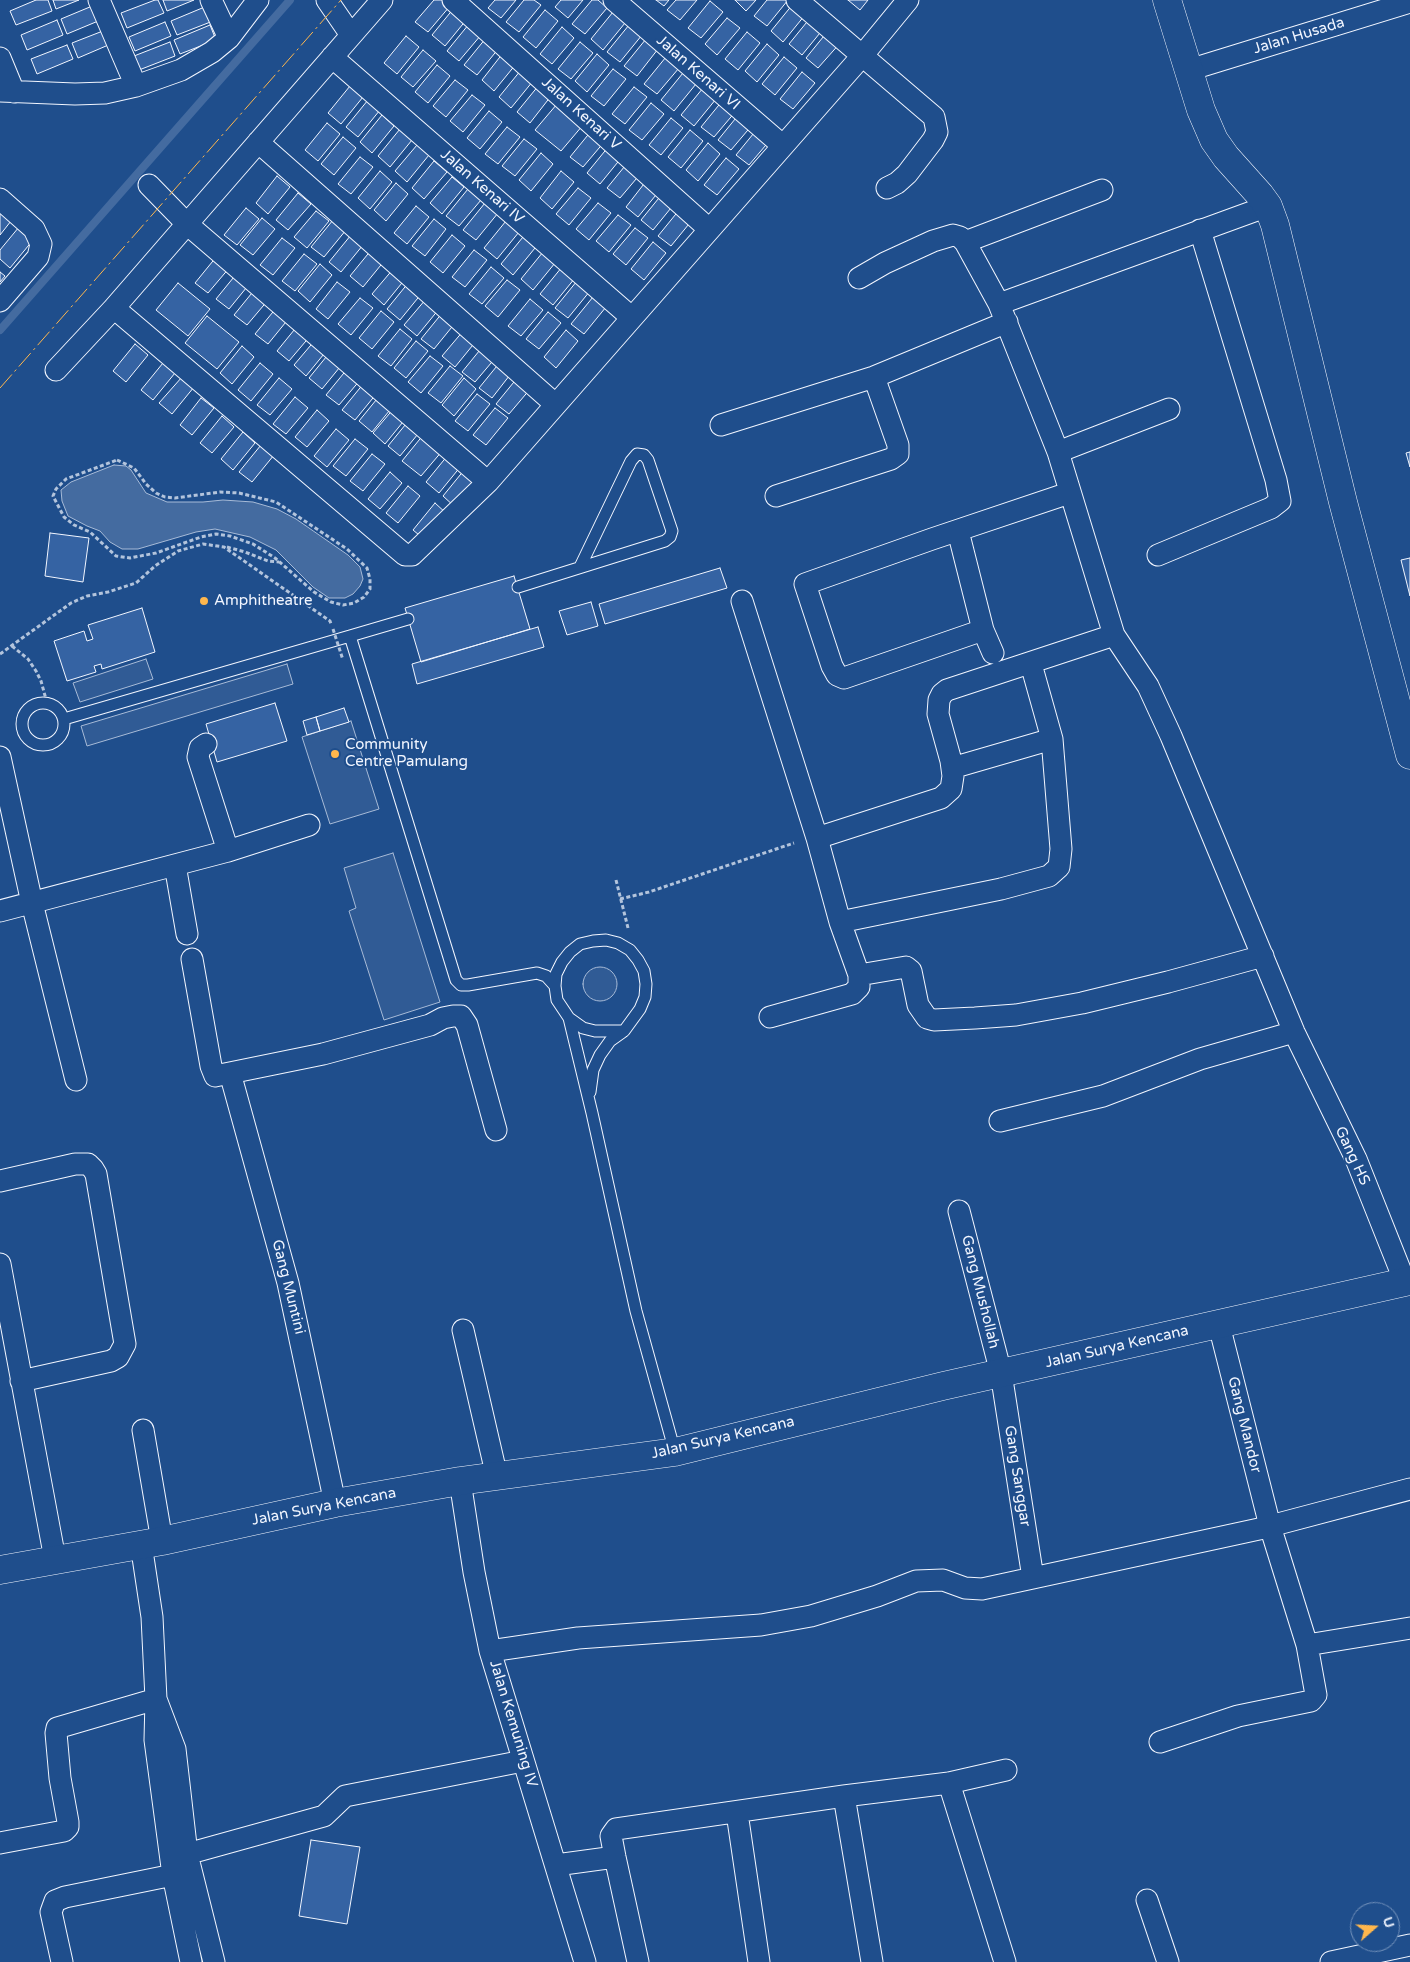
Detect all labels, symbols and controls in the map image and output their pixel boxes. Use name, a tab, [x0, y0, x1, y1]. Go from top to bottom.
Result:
street label: Jalan Husada	[1251, 14, 1347, 58]
street label: Jalan Kenari VI	[653, 32, 743, 114]
street label: Jalan Kenari V	[538, 74, 624, 154]
street label: Jalan Kenari IV	[437, 146, 527, 228]
place label: Amphitheatre	[214, 592, 313, 610]
marker: Amphitheatre	[198, 595, 210, 607]
place label: Community Centre Pamulang	[345, 736, 468, 771]
marker: Community Centre Pamulang	[329, 748, 341, 760]
street label: Gang HS	[1331, 1124, 1373, 1188]
street label: Gang Mushollah	[957, 1233, 1003, 1351]
street label: Gang Muntini	[268, 1238, 308, 1336]
street label: Jalan Surya Kencana	[1044, 1322, 1190, 1372]
street label: Gang Mandor	[1223, 1375, 1265, 1475]
street label: Jalan Surya Kencana	[650, 1413, 796, 1463]
street label: Gang Sanggar	[1000, 1424, 1034, 1528]
street label: Jalan Surya Kencana	[250, 1484, 398, 1530]
street label: Jalan Kemuning IV	[485, 1658, 541, 1790]
north arrow	[1350, 1902, 1400, 1952]
text: U	[1379, 1914, 1398, 1930]

